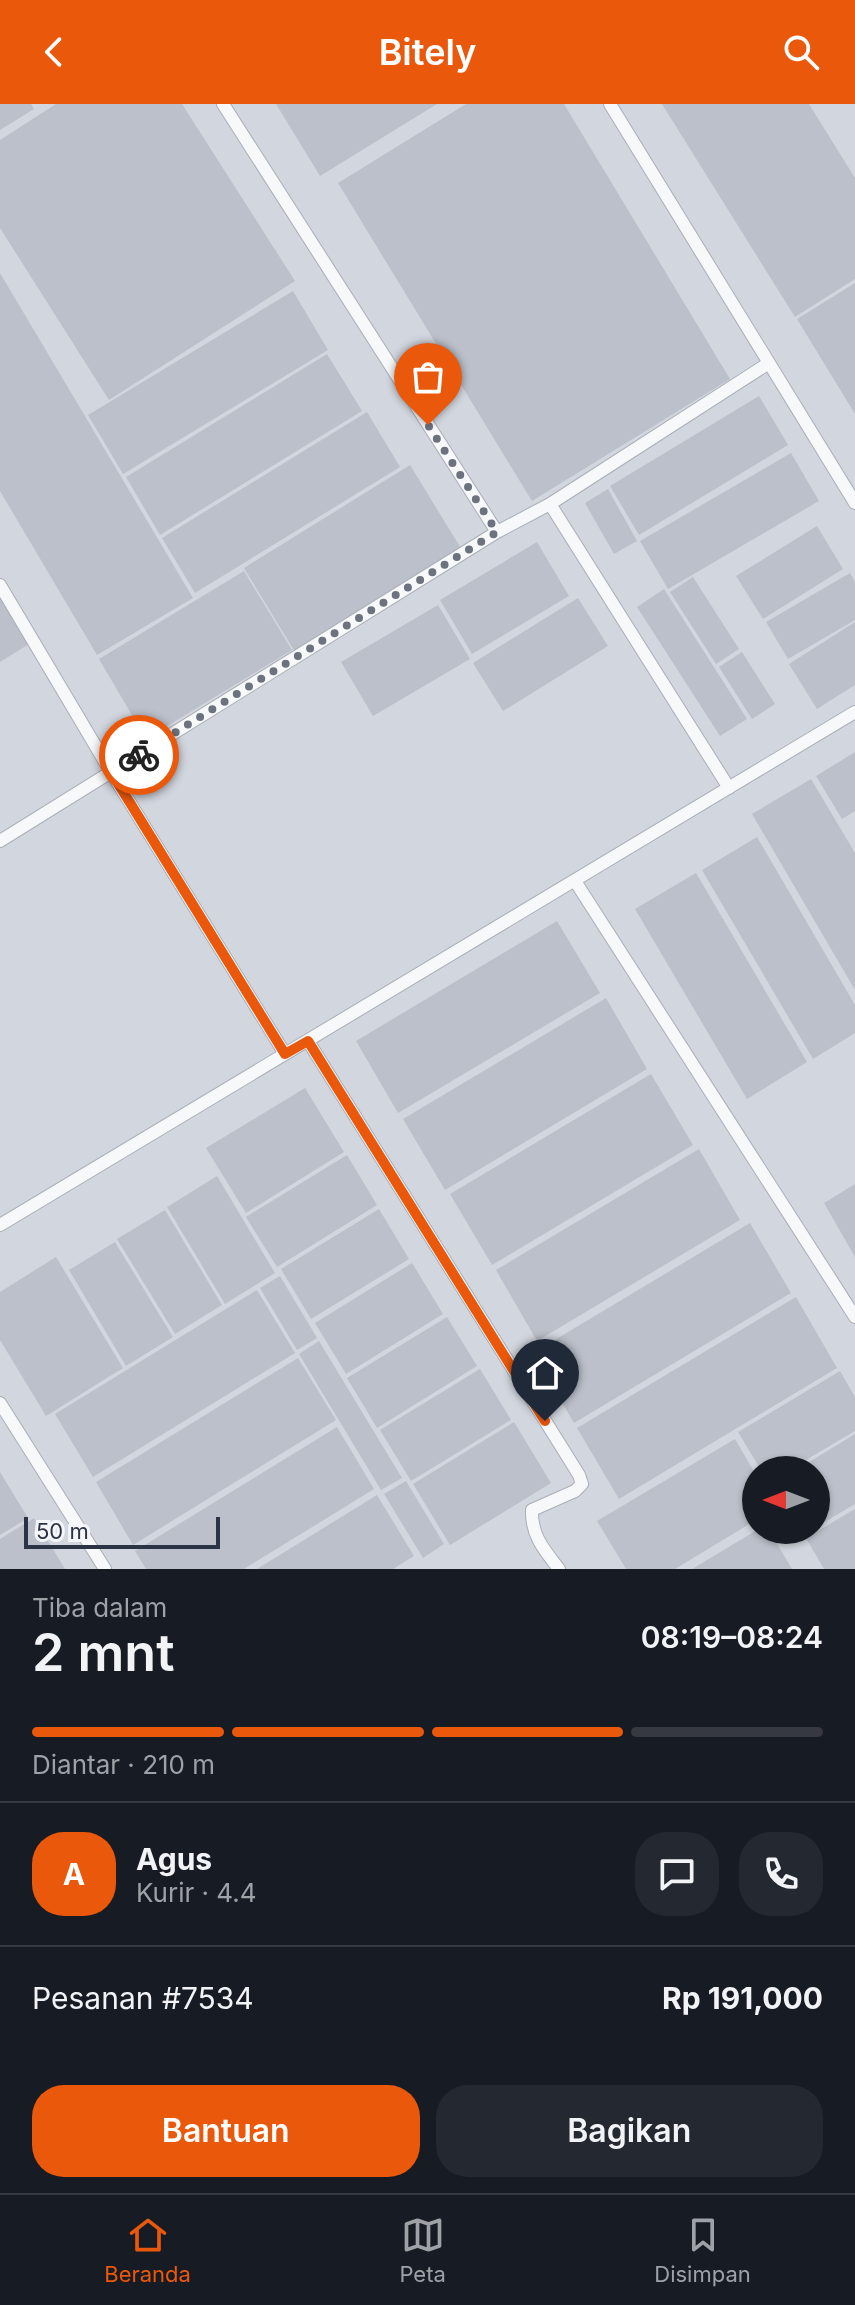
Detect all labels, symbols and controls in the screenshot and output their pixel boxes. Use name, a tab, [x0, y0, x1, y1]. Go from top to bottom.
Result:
icon: back	[32, 30, 76, 74]
text: Bitely	[379, 30, 476, 74]
icon: search	[779, 30, 823, 74]
pin	[394, 343, 462, 425]
icon: bag	[406, 355, 450, 399]
courier	[99, 715, 179, 795]
icon: bike	[117, 733, 161, 777]
pin	[511, 1339, 579, 1421]
icon: home	[523, 1351, 567, 1395]
north arrow	[742, 1456, 830, 1544]
map controls	[742, 1456, 830, 1544]
scale bar	[24, 1513, 220, 1549]
text: 50 m	[36, 1518, 89, 1544]
text: Tiba dalam	[32, 1592, 167, 1623]
text: 08:19–08:24	[641, 1619, 823, 1655]
text: 2 mnt	[32, 1621, 175, 1684]
text: Diantar · 210 m	[32, 1749, 215, 1780]
button: chat	[635, 1832, 719, 1916]
button: phone	[739, 1832, 823, 1916]
text: Agus	[136, 1841, 212, 1877]
text: A	[63, 1856, 85, 1892]
text: Kurir · 4.4	[136, 1877, 257, 1908]
text: Pesanan #7534	[32, 1980, 254, 2016]
text: Rp 191,000	[662, 1980, 823, 2016]
button: Bantuan	[32, 2085, 420, 2177]
button: Bagikan	[436, 2085, 823, 2177]
tab: Beranda	[104, 2213, 191, 2287]
tab: Peta	[399, 2213, 446, 2287]
tab: Disimpan	[654, 2213, 751, 2287]

